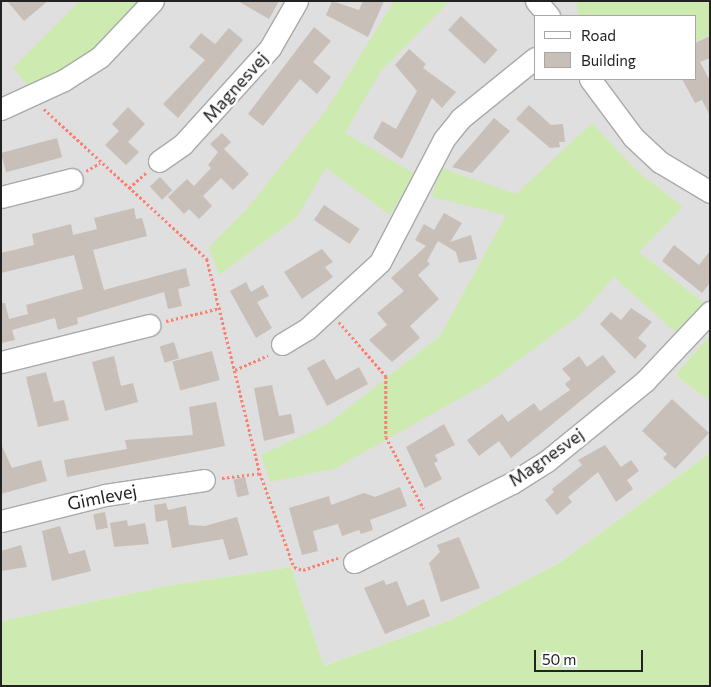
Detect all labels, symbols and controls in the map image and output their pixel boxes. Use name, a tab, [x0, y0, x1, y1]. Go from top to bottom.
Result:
legend	[534, 15, 696, 80]
text: Road	[581, 26, 616, 44]
street label: Magnesvej	[198, 47, 272, 127]
text: Building	[581, 51, 636, 69]
street label: Magnesvej	[504, 423, 588, 491]
street label: Gimlevej	[65, 480, 139, 514]
scale bar	[536, 640, 645, 672]
text: 50 m	[542, 650, 576, 668]

